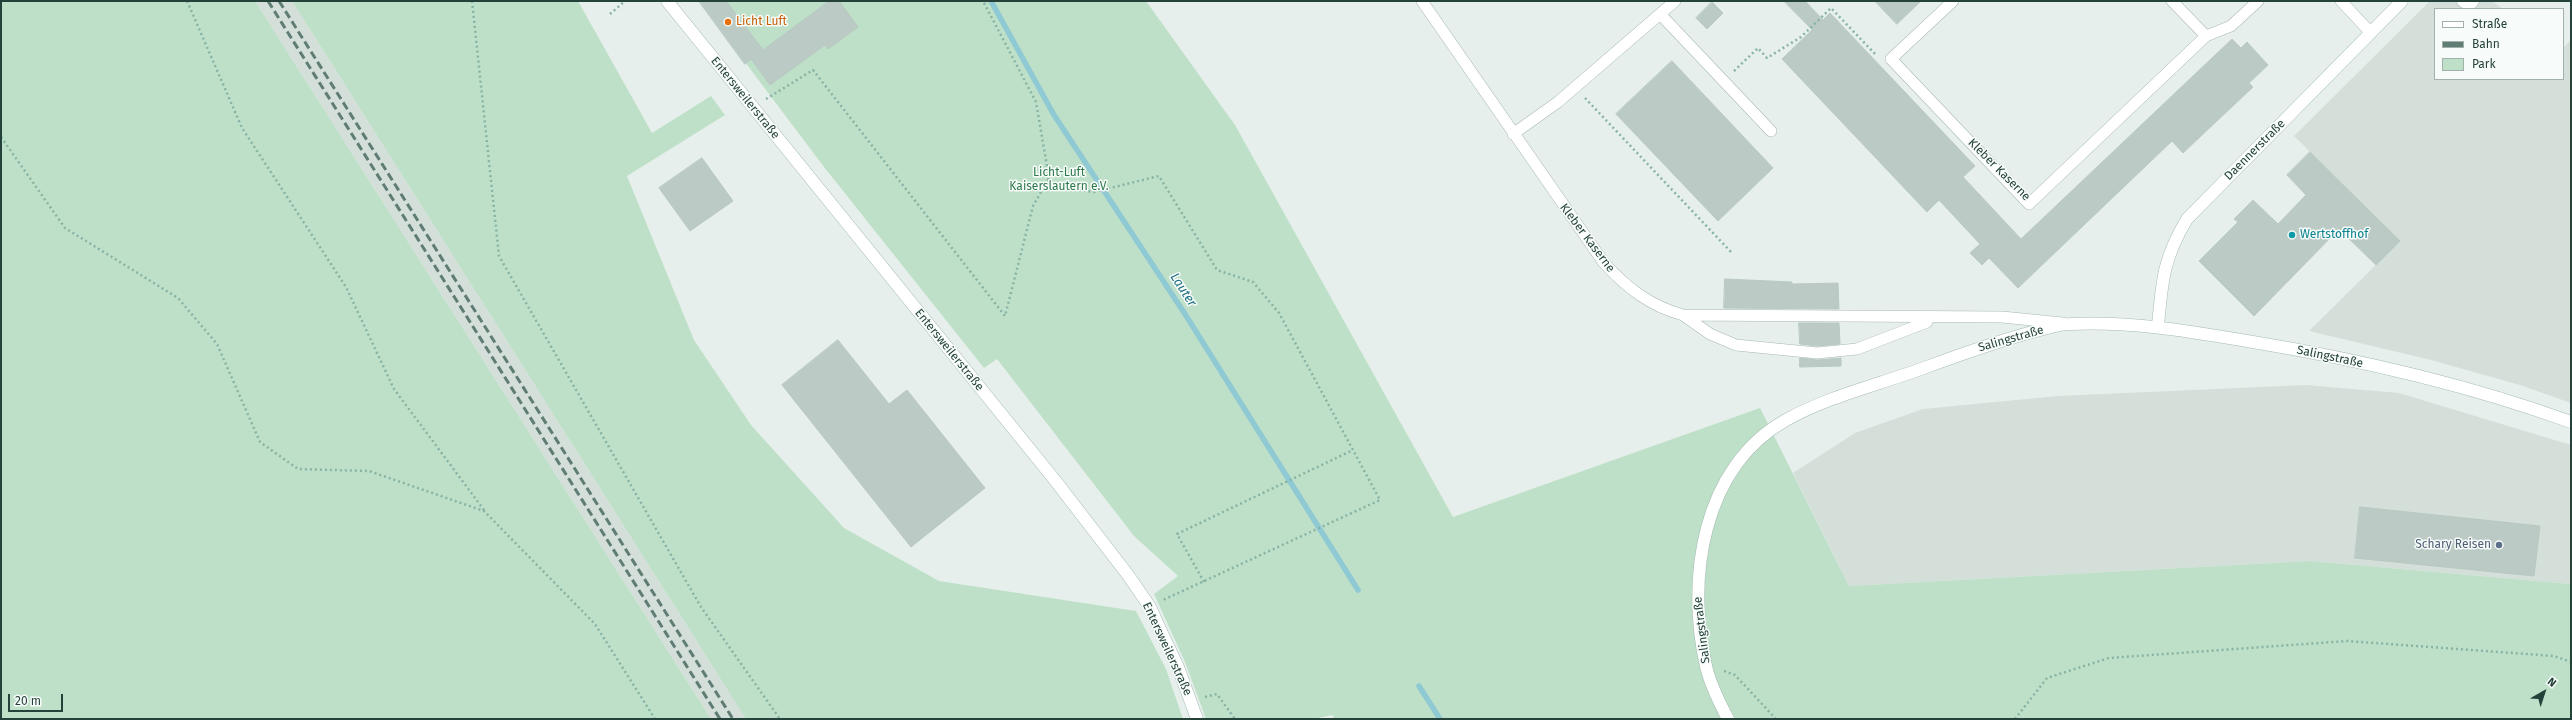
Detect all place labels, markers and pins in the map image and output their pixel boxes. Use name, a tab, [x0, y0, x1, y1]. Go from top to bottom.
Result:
place label: Licht Luft	[736, 15, 787, 29]
marker: Licht Luft	[723, 17, 733, 27]
place label: Wertstoffhof	[2300, 228, 2368, 242]
marker: Wertstoffhof	[2287, 230, 2297, 240]
place label: Schary Reisen	[2415, 538, 2491, 552]
marker: Schary Reisen	[2494, 540, 2504, 550]

